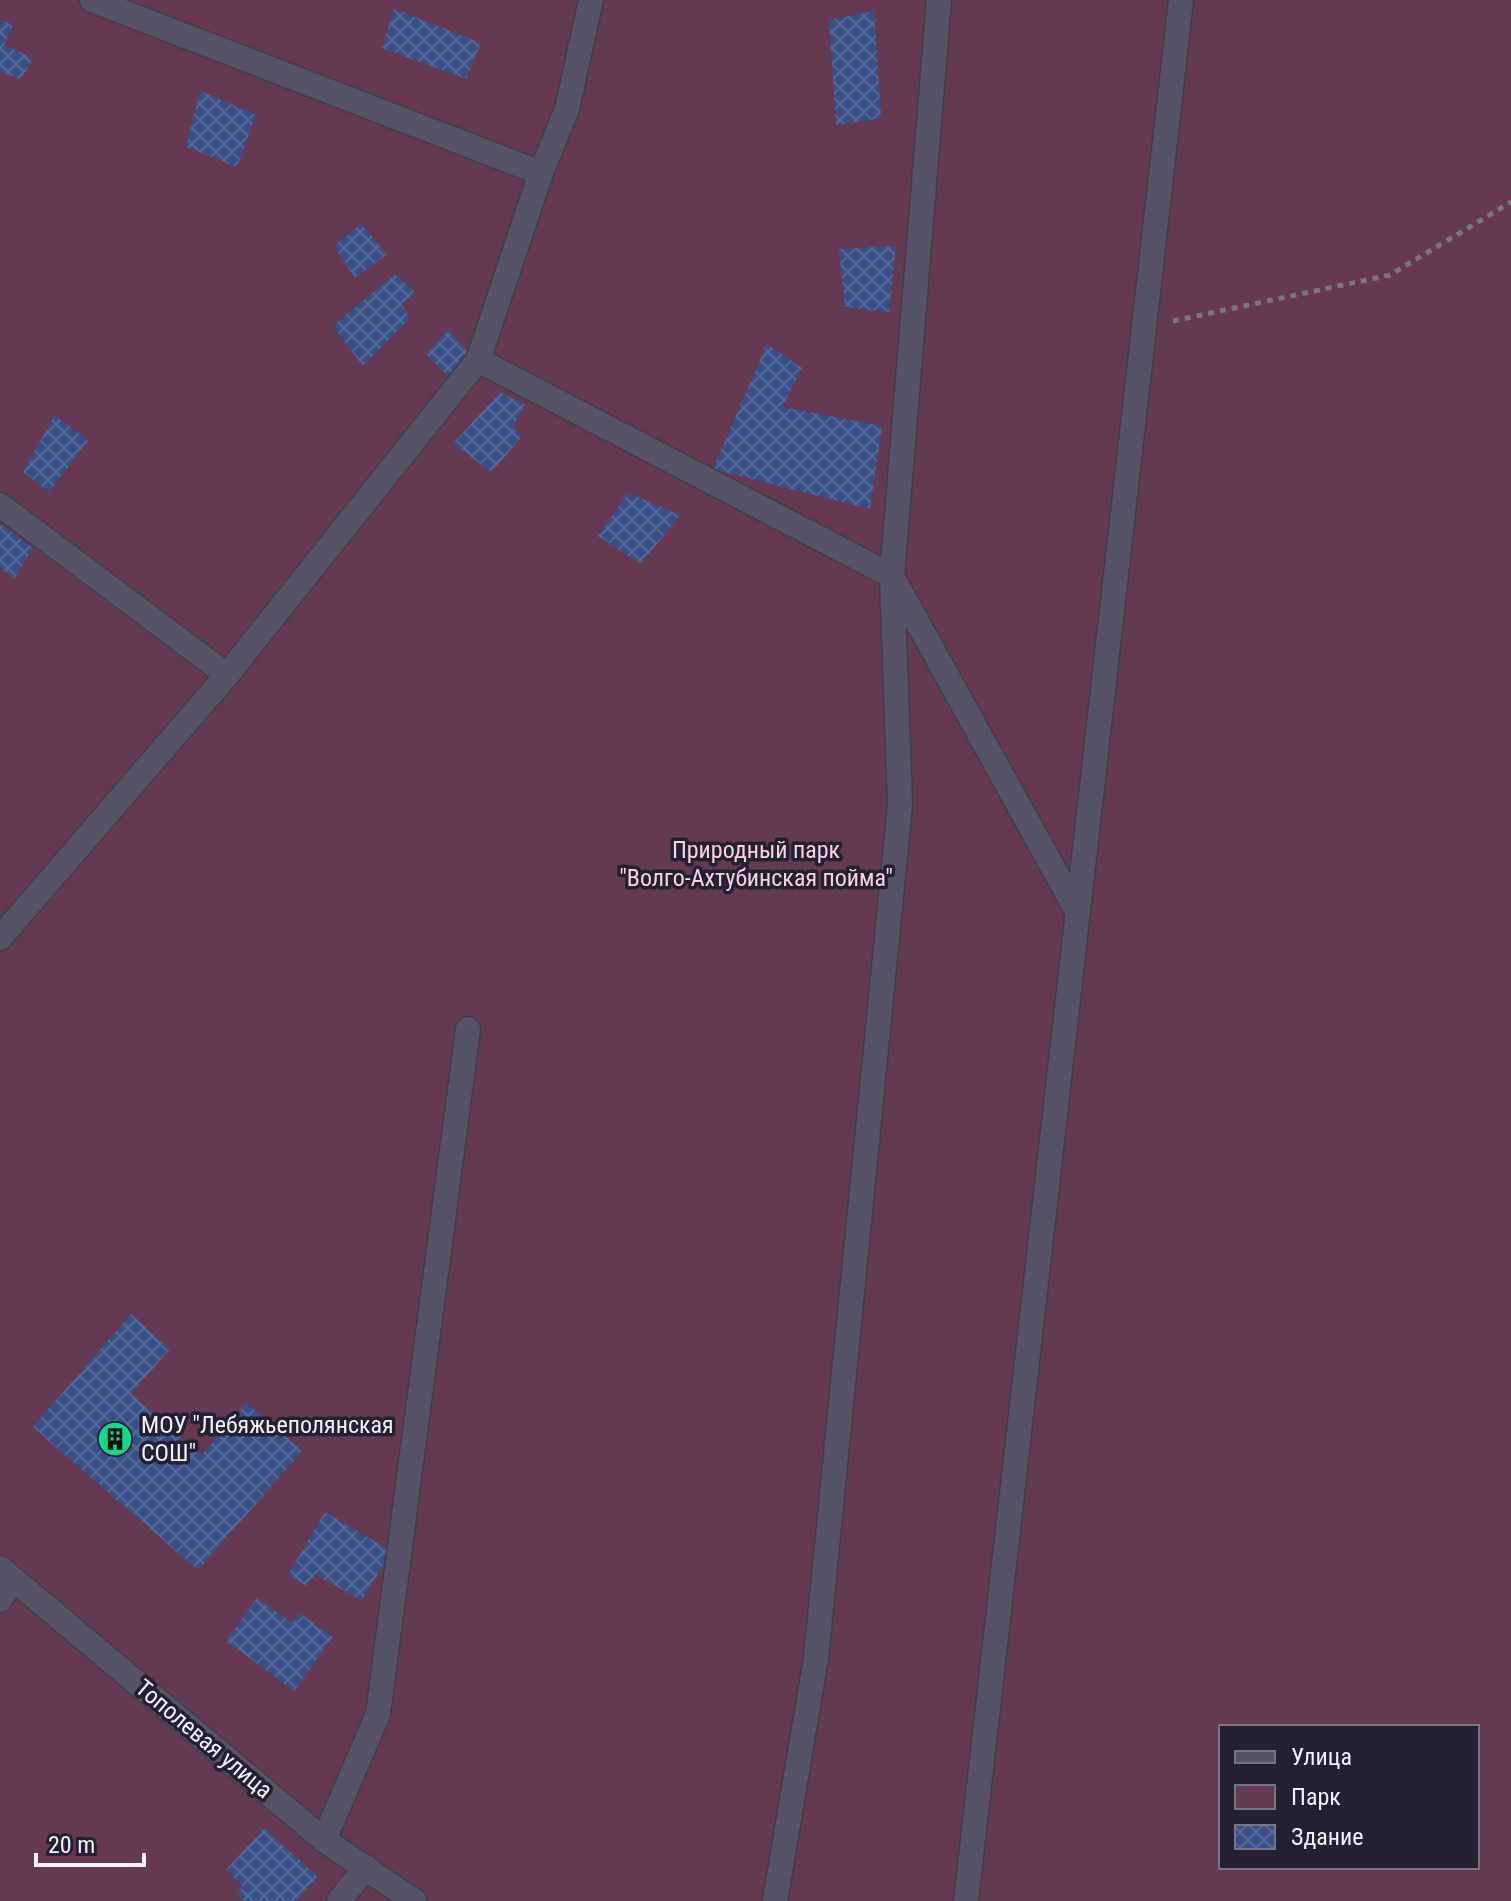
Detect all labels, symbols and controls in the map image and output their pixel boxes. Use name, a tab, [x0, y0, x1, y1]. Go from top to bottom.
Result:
park label: Природный парк "Волго-Ахтубинская пойма"	[619, 836, 893, 892]
place label: МОУ "Лебяжьеполянская СОШ"	[141, 1411, 394, 1467]
building icon: МОУ "Лебяжьеполянская СОШ"	[96, 1420, 134, 1458]
street label: Тополевая улица	[130, 1674, 278, 1804]
legend	[1219, 1725, 1479, 1869]
text: Улица	[1291, 1743, 1352, 1771]
text: Парк	[1291, 1783, 1341, 1811]
scale bar	[36, 1817, 144, 1867]
text: Здание	[1291, 1823, 1363, 1851]
text: 20 m	[48, 1831, 95, 1859]

